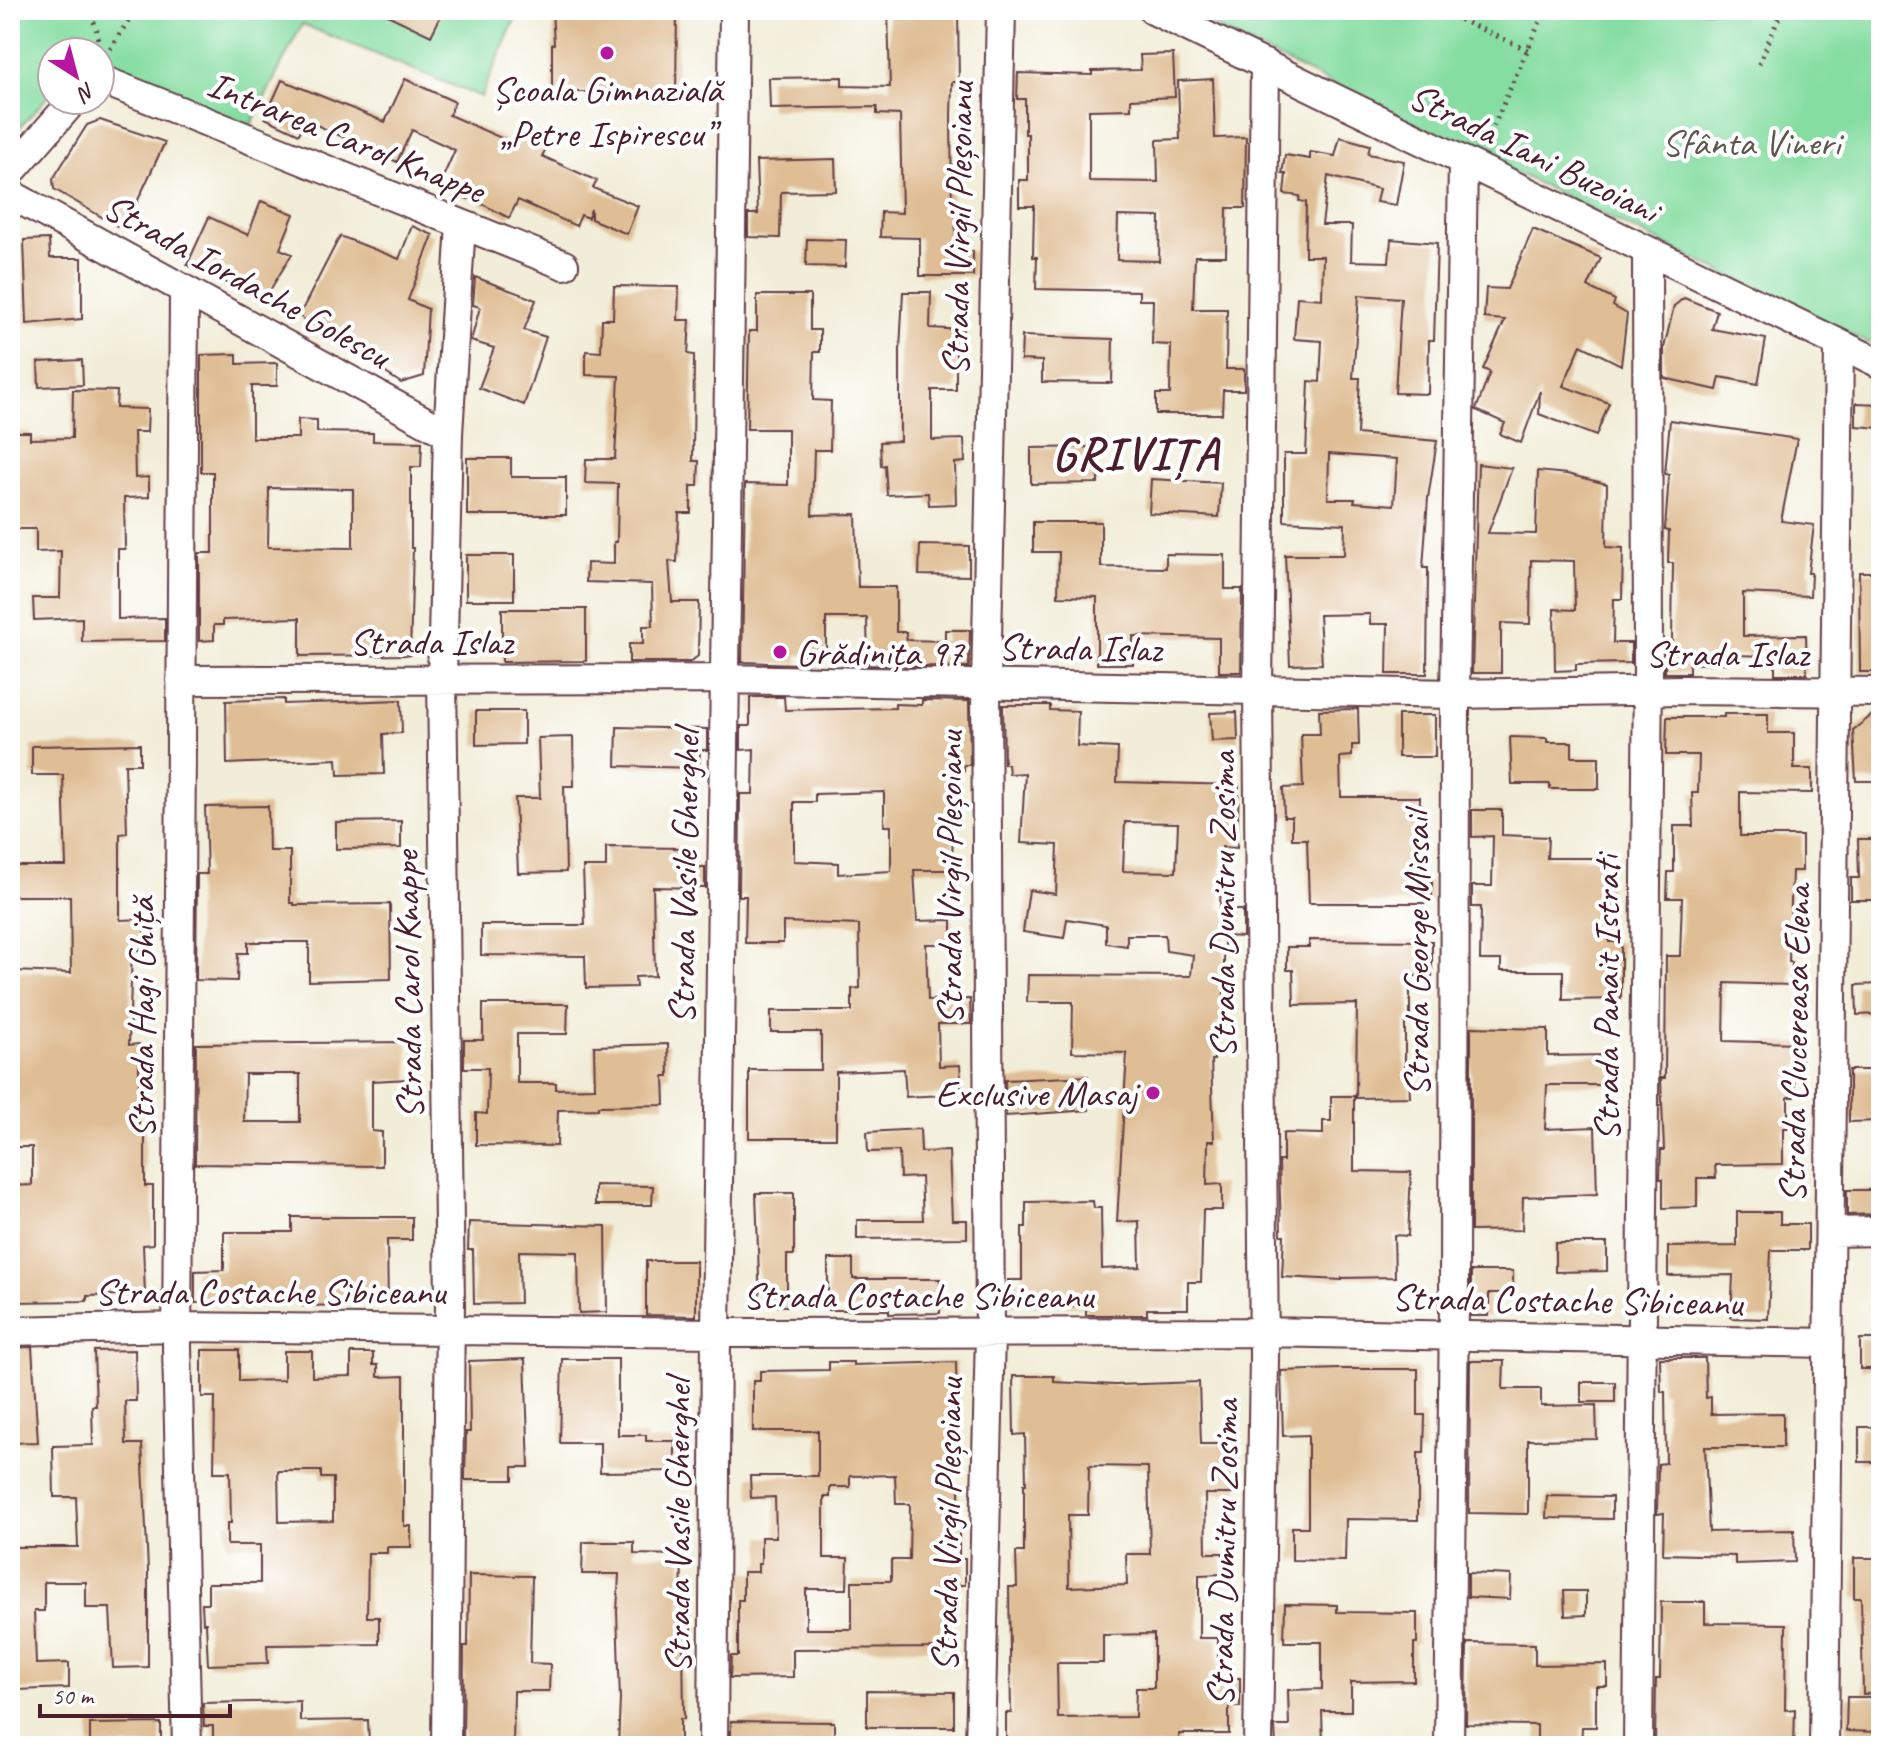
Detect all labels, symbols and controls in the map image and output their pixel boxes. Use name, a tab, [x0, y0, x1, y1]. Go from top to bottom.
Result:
north arrow	[36, 36, 116, 116]
marker: Școala Gimnazială „Petre Ispirescu”	[598, 44, 616, 62]
street label: Intrarea Carol Knappe	[201, 60, 494, 215]
place label: Școala Gimnazială „Petre Ispirescu”	[492, 66, 725, 157]
street label: Strada Iani Buzoiani	[1402, 72, 1671, 236]
text: N	[71, 76, 101, 109]
street label: Strada Virgil Pleșoianu	[932, 80, 984, 376]
park label: Sfânta Vineri	[1662, 119, 1844, 166]
street label: Strada Iordache Golescu	[96, 183, 401, 381]
district label: GRIVIȚA	[1052, 425, 1221, 483]
street label: Strada Islaz	[349, 618, 515, 665]
street label: Strada Islaz	[998, 623, 1164, 673]
place label: Grădinița 97	[796, 629, 966, 676]
street label: Strada Islaz	[1645, 630, 1811, 677]
marker: Grădinița 97	[771, 643, 789, 661]
street label: Strada Vasile Gherghel	[658, 723, 710, 1025]
street label: Strada Virgil Pleșoianu	[926, 729, 973, 1025]
street label: Strada Dumitru Zosima	[1199, 749, 1246, 1059]
street label: Strada George Missail	[1393, 805, 1440, 1096]
street label: Strada Carol Knappe	[382, 848, 434, 1120]
street label: Strada Panait Istrati	[1583, 851, 1630, 1141]
street label: Strada Clucereasa Elena	[1769, 881, 1821, 1203]
street label: Strada Hagi Ghiță	[118, 894, 165, 1139]
place label: Exclusive Masaj	[936, 1070, 1141, 1117]
marker: Exclusive Masaj	[1144, 1084, 1162, 1102]
street label: Strada Costache Sibiceanu	[95, 1268, 447, 1315]
street label: Strada Costache Sibiceanu	[743, 1272, 1095, 1319]
street label: Strada Costache Sibiceanu	[1391, 1273, 1745, 1327]
street label: Strada Vasile Gherghel	[654, 1372, 701, 1673]
street label: Strada Virgil Pleșoianu	[921, 1376, 973, 1672]
street label: Strada Dumitru Zosima	[1197, 1396, 1249, 1707]
scale bar	[40, 1668, 230, 1718]
text: 50 m	[52, 1681, 95, 1711]

